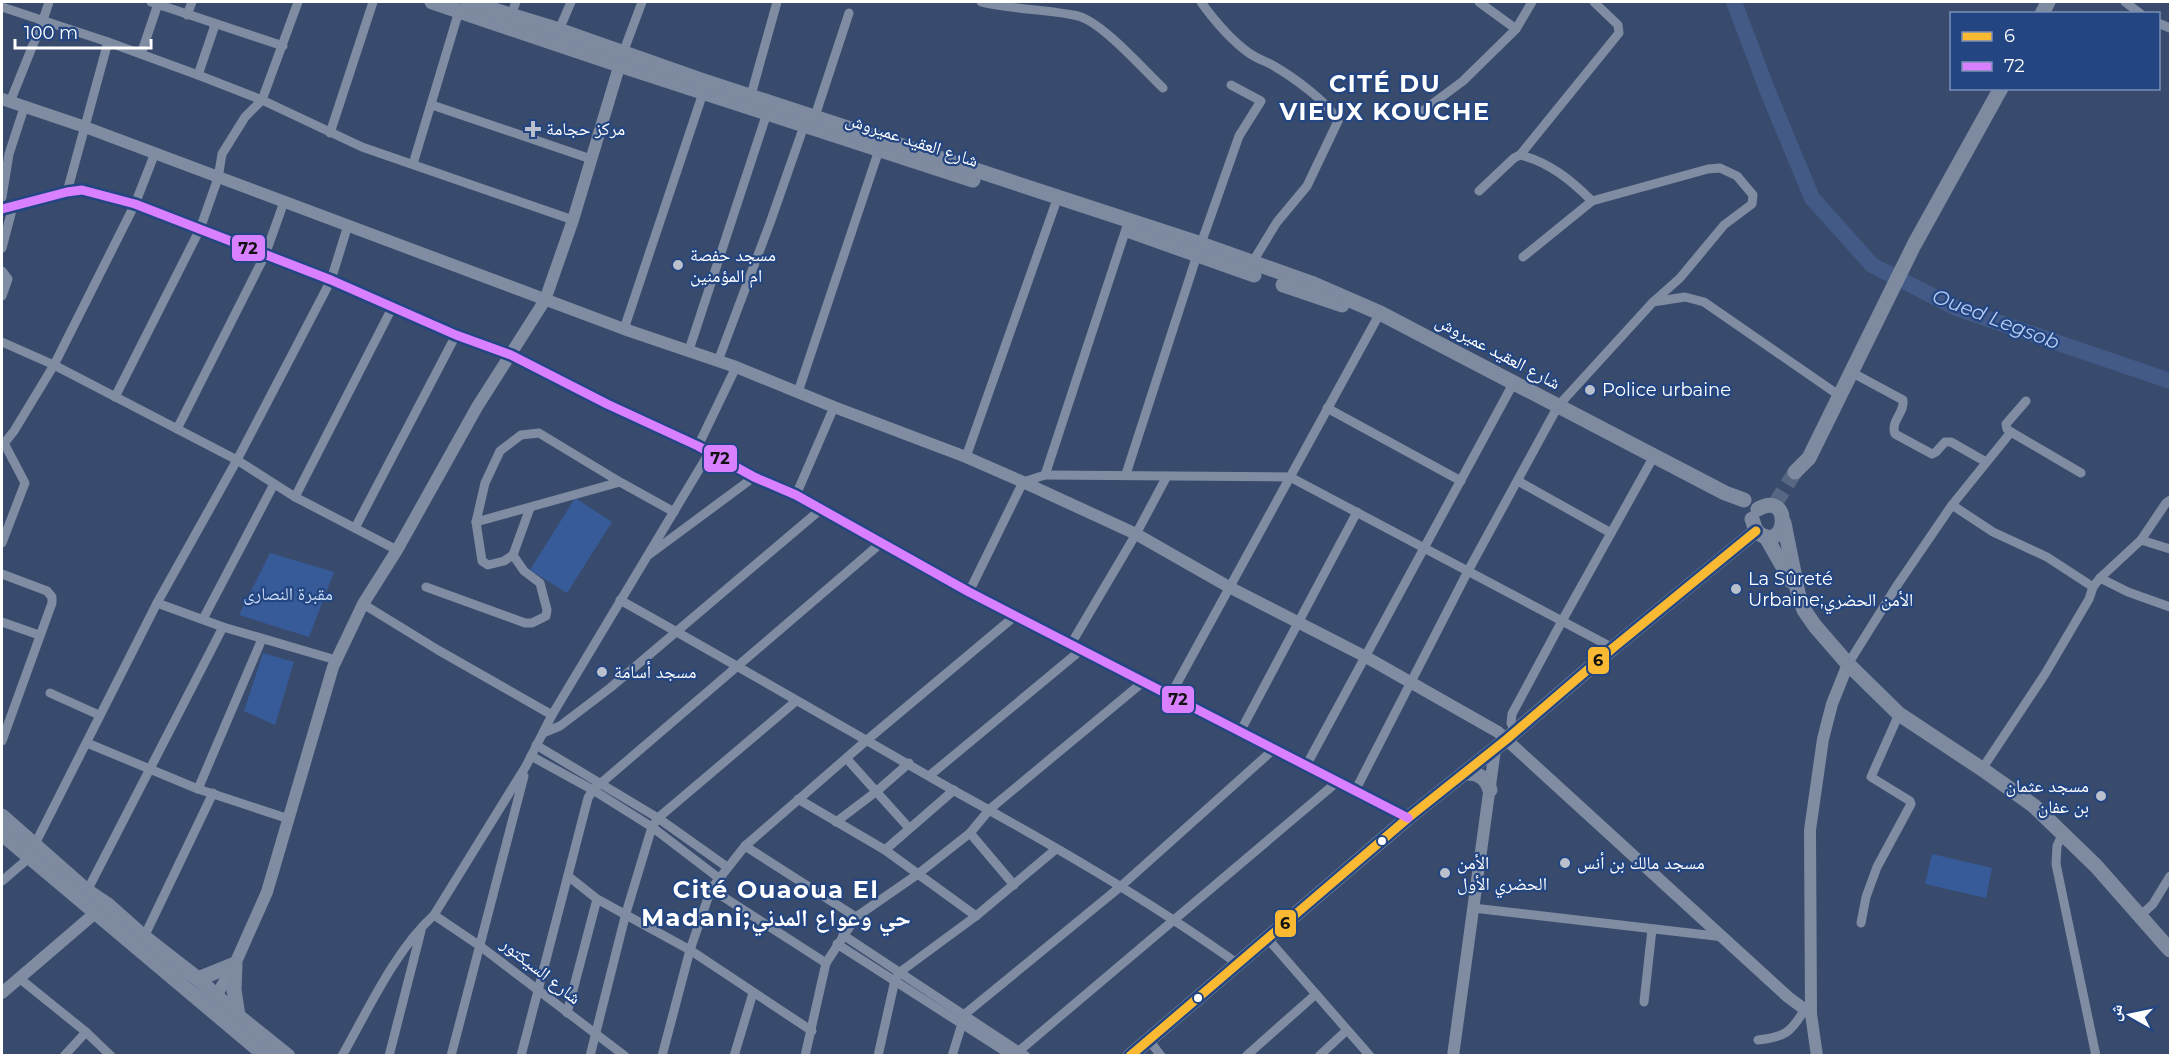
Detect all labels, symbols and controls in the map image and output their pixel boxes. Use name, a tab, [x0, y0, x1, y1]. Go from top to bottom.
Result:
scale bar	[15, 12, 152, 50]
legend	[1950, 12, 2160, 90]
text: 100 m	[24, 22, 78, 44]
text: 6	[2004, 25, 2015, 47]
text: 72	[2004, 55, 2025, 77]
district label: CITÉ DU VIEUX KOUCHE	[1279, 69, 1490, 126]
street label: شارع العقيد عميروش	[843, 108, 981, 172]
place label: مركز حجامة	[546, 118, 625, 140]
marker: مركز حجامة	[524, 120, 542, 138]
line badge: 72	[231, 234, 266, 262]
text: 72	[238, 239, 258, 258]
place label: مسجد حفصة ام المؤمنين	[690, 244, 776, 288]
marker: مسجد حفصة ام المؤمنين	[671, 258, 685, 272]
water label: Oued Legsob	[1929, 284, 2063, 354]
street label: شارع العقيد عميروش	[1432, 310, 1564, 394]
place label: Police urbaine	[1602, 379, 1731, 401]
marker: Police urbaine	[1583, 383, 1597, 397]
line badge: 72	[703, 444, 738, 473]
text: 72	[710, 449, 730, 468]
place label: La Sûreté Urbaine;الأمن الحضري	[1748, 568, 1913, 615]
marker: La Sûreté Urbaine;الأمن الحضري	[1729, 582, 1743, 596]
park label: مقبرة النصارى	[243, 583, 333, 605]
line badge: 6	[1587, 646, 1610, 675]
text: 6	[1593, 651, 1603, 670]
place label: مسجد أسامة	[614, 661, 696, 683]
marker: مسجد أسامة	[595, 665, 609, 679]
line badge: 72	[1161, 685, 1195, 714]
text: 72	[1168, 690, 1188, 709]
place label: مسجد عثمان بن عفان	[2006, 775, 2089, 818]
marker: مسجد عثمان بن عفان	[2094, 789, 2108, 803]
unlabelled marker	[1376, 835, 1388, 847]
place label: الأمن الحضري الأول	[1457, 852, 1547, 899]
place label: مسجد مالك بن أنس	[1577, 852, 1705, 874]
marker: مسجد مالك بن أنس	[1558, 856, 1572, 870]
marker: الأمن الحضري الأول	[1438, 866, 1452, 880]
district label: Cité Ouaoua El Madani;حي وعواع المدني	[641, 875, 911, 937]
line badge: 6	[1274, 909, 1297, 938]
text: 6	[1280, 914, 1290, 933]
street label: شارع السيكتور	[496, 932, 585, 1009]
north arrow	[2100, 985, 2160, 1045]
unlabelled marker	[1192, 992, 1204, 1004]
text: ش	[2105, 1003, 2126, 1023]

